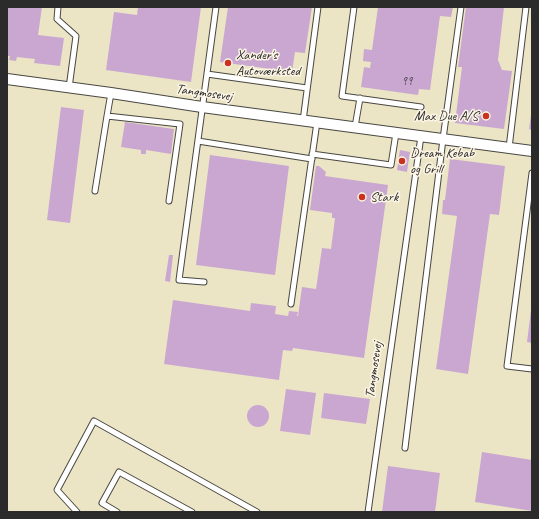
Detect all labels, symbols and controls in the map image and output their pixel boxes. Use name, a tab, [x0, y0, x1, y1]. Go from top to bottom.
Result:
place label: Xander's Autoværksted	[236, 47, 300, 80]
marker: Xander's Autoværksted	[223, 58, 233, 68]
house number: 99	[402, 75, 412, 89]
street label: Tangmosevej	[175, 81, 233, 105]
place label: Max Due A/S	[414, 108, 478, 124]
marker: Max Due A/S	[481, 111, 491, 121]
place label: Dream Kebab og Grill	[410, 145, 474, 178]
marker: Dream Kebab og Grill	[397, 156, 407, 166]
place label: Stark	[370, 189, 398, 205]
marker: Stark	[357, 192, 367, 202]
street label: Tangmosevej	[362, 341, 386, 399]

